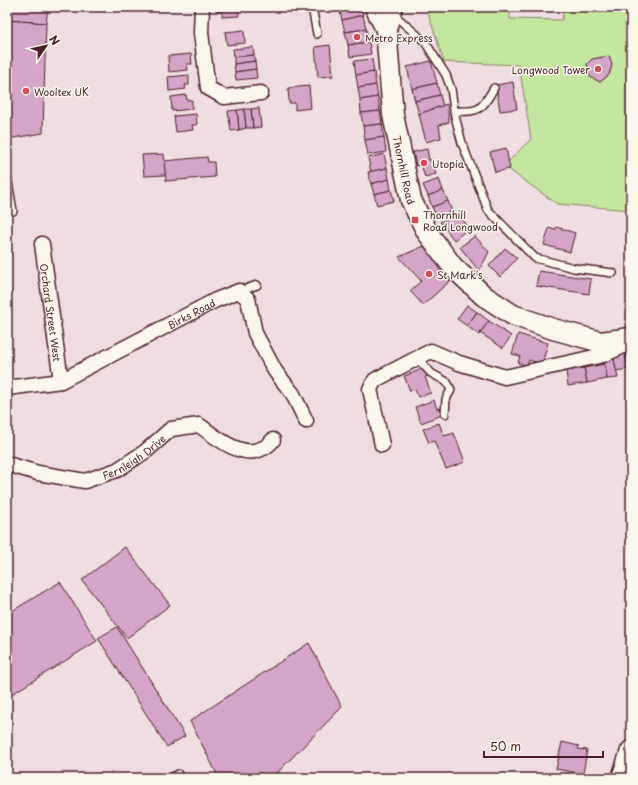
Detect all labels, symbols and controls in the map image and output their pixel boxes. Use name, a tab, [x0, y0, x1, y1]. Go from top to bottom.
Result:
north arrow	[26, 26, 66, 66]
place label: Metro Express	[365, 30, 433, 45]
text: N	[45, 32, 64, 49]
marker: Metro Express	[352, 32, 362, 42]
place label: Longwood Tower	[512, 62, 590, 77]
marker: Longwood Tower	[593, 64, 603, 74]
place label: Wooltex UK	[34, 84, 89, 99]
marker: Wooltex UK	[21, 86, 31, 96]
street label: Thornhill Road	[390, 134, 420, 207]
place label: Utopia	[432, 156, 465, 171]
marker: Utopia	[419, 158, 429, 168]
place label: Thornhill Road Longwood	[423, 207, 498, 234]
marker: Thornhill Road Longwood	[410, 215, 420, 225]
street label: Orchard Street West	[37, 262, 66, 362]
place label: St Mark's	[437, 267, 483, 282]
marker: St Mark's	[424, 269, 434, 279]
street label: Birks Road	[164, 294, 218, 332]
street label: Fernleigh Drive	[100, 430, 168, 482]
scale bar	[484, 733, 603, 759]
text: 50 m	[490, 737, 521, 755]

